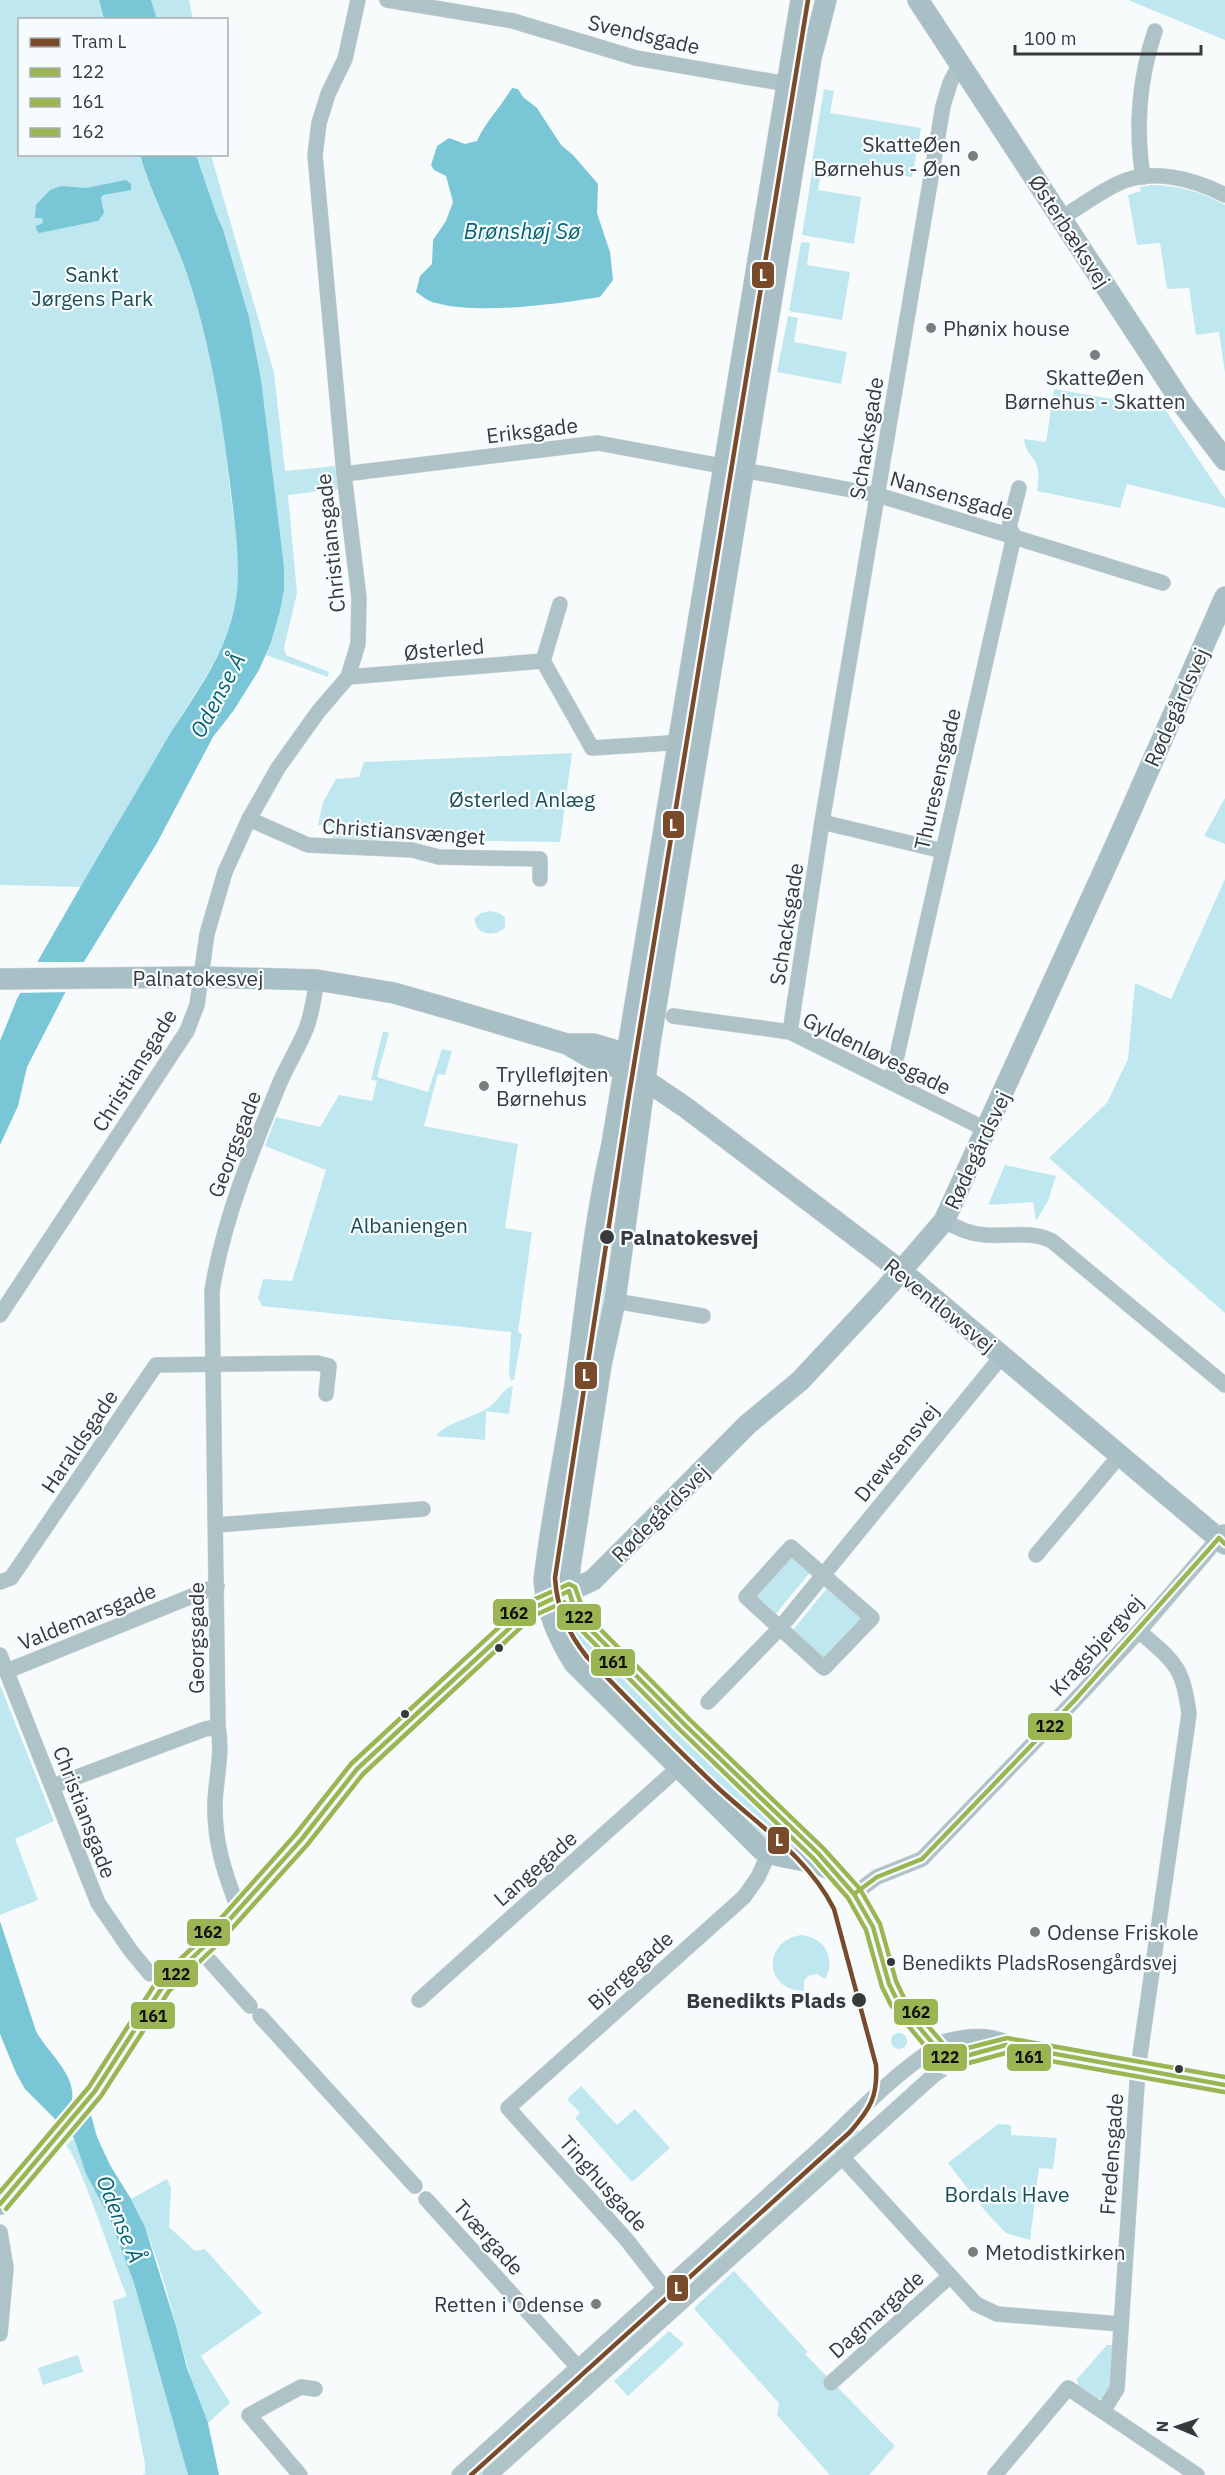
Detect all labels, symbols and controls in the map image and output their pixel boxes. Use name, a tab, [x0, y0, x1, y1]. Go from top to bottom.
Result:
street label: Svendsgade	[585, 8, 703, 60]
legend	[18, 18, 228, 156]
scale bar	[1015, 18, 1201, 56]
text: 100 m	[1024, 27, 1076, 50]
text: Tram L	[72, 30, 127, 53]
text: 122	[72, 60, 104, 83]
text: 161	[72, 90, 104, 113]
text: 162	[72, 120, 104, 143]
place label: SkatteØen Børnehus - Øen	[813, 130, 961, 182]
marker: SkatteØen Børnehus - Øen	[966, 149, 980, 163]
street label: Østerbæksvej	[1023, 169, 1117, 293]
water label: Brønshøj Sø	[464, 216, 581, 245]
park label: Sankt Jørgens Park	[31, 260, 153, 312]
line badge: L	[751, 261, 775, 289]
text: L	[759, 265, 767, 285]
place label: Phønix house	[943, 314, 1070, 342]
marker: Phønix house	[924, 321, 938, 335]
marker: SkatteØen Børnehus - Skatten	[1088, 348, 1102, 362]
place label: SkatteØen Børnehus - Skatten	[1004, 363, 1186, 415]
street label: Schacksgade	[843, 375, 889, 501]
street label: Eriksgade	[485, 410, 579, 450]
street label: Nansensgade	[887, 464, 1017, 526]
street label: Christiansgade	[309, 472, 351, 614]
street label: Østerled	[402, 632, 486, 666]
street label: Rødegårdsvej	[1137, 643, 1215, 771]
water label: Odense Å	[183, 648, 251, 742]
street label: Thuresensgade	[907, 705, 967, 853]
park label: Østerled Anlæg	[449, 785, 595, 813]
line badge: L	[662, 810, 685, 839]
street label: Christiansvænget	[321, 811, 487, 851]
text: L	[669, 815, 677, 835]
street label: Schacksgade	[763, 861, 809, 987]
street label: Palnatokesvej	[133, 964, 263, 992]
street label: Christiansgade	[85, 1003, 183, 1137]
street label: Gyldenløvesgade	[798, 1005, 956, 1101]
place label: Tryllefløjten Børnehus	[496, 1060, 609, 1112]
marker: Tryllefløjten Børnehus	[477, 1079, 491, 1093]
street label: Rødegårdsvej	[937, 1086, 1017, 1214]
street label: Georgsgade	[201, 1087, 267, 1201]
park label: Albaniengen	[350, 1211, 468, 1239]
place label: Palnatokesvej	[620, 1223, 759, 1251]
marker: Palnatokesvej	[598, 1228, 616, 1246]
street label: Reventlowsvej	[878, 1251, 1002, 1359]
line badge: L	[574, 1361, 598, 1390]
text: L	[582, 1365, 590, 1385]
street label: Haraldsgade	[34, 1384, 124, 1498]
street label: Drewsensvej	[847, 1397, 945, 1507]
street label: Rødegårdsvej	[605, 1458, 715, 1568]
street label: Valdemarsgade	[14, 1576, 160, 1656]
street label: Georgsgade	[182, 1582, 210, 1694]
street label: Kragsbjergvej	[1043, 1588, 1149, 1702]
line badge: 162	[492, 1598, 537, 1627]
text: 162	[500, 1603, 528, 1623]
line badge: 122	[556, 1603, 602, 1631]
text: 122	[565, 1607, 593, 1627]
unlabelled marker	[493, 1642, 505, 1654]
line badge: 161	[590, 1648, 636, 1677]
text: 161	[599, 1652, 628, 1672]
unlabelled marker	[399, 1708, 411, 1720]
line badge: 122	[1027, 1712, 1073, 1741]
text: 122	[1036, 1716, 1064, 1736]
street label: Christiansgade	[47, 1742, 123, 1882]
street label: Langegade	[487, 1824, 583, 1912]
line badge: L	[767, 1826, 790, 1855]
text: L	[775, 1830, 783, 1850]
line badge: 162	[186, 1918, 231, 1947]
place label: Odense Friskole	[1047, 1918, 1198, 1946]
text: 162	[194, 1922, 222, 1942]
street label: Bjergegade	[581, 1924, 679, 2016]
marker: Odense Friskole	[1028, 1925, 1042, 1939]
place label: Benedikts PladsRosengårdsvej	[902, 1949, 1177, 1976]
marker: Benedikts PladsRosengårdsvej	[885, 1956, 897, 1968]
line badge: 122	[153, 1959, 199, 1988]
text: 122	[162, 1964, 190, 1984]
place label: Benedikts Plads	[686, 1986, 846, 2014]
marker: Benedikts Plads	[850, 1991, 868, 2009]
line badge: 162	[893, 1998, 939, 2026]
line badge: 161	[130, 2001, 176, 2030]
text: 162	[902, 2002, 930, 2022]
text: 161	[139, 2006, 168, 2026]
line badge: 122	[922, 2043, 968, 2072]
line badge: 161	[1006, 2043, 1052, 2072]
text: 122	[931, 2047, 959, 2067]
text: 161	[1015, 2047, 1044, 2067]
unlabelled marker	[1173, 2063, 1185, 2075]
street label: Fredensgade	[1093, 2092, 1129, 2216]
street label: Tinghusgade	[553, 2129, 655, 2237]
water label: Odense Å	[90, 2171, 152, 2267]
park label: Bordals Have	[945, 2180, 1069, 2208]
street label: Tværgade	[448, 2193, 530, 2281]
place label: Metodistkirken	[985, 2238, 1126, 2266]
marker: Metodistkirken	[966, 2245, 980, 2259]
street label: Dagmargade	[822, 2264, 930, 2364]
line badge: L	[666, 2274, 689, 2302]
text: L	[674, 2278, 682, 2298]
place label: Retten i Odense	[434, 2290, 584, 2318]
marker: Retten i Odense	[589, 2297, 603, 2311]
north arrow	[1147, 2397, 1207, 2457]
text: N	[1152, 2420, 1172, 2433]

